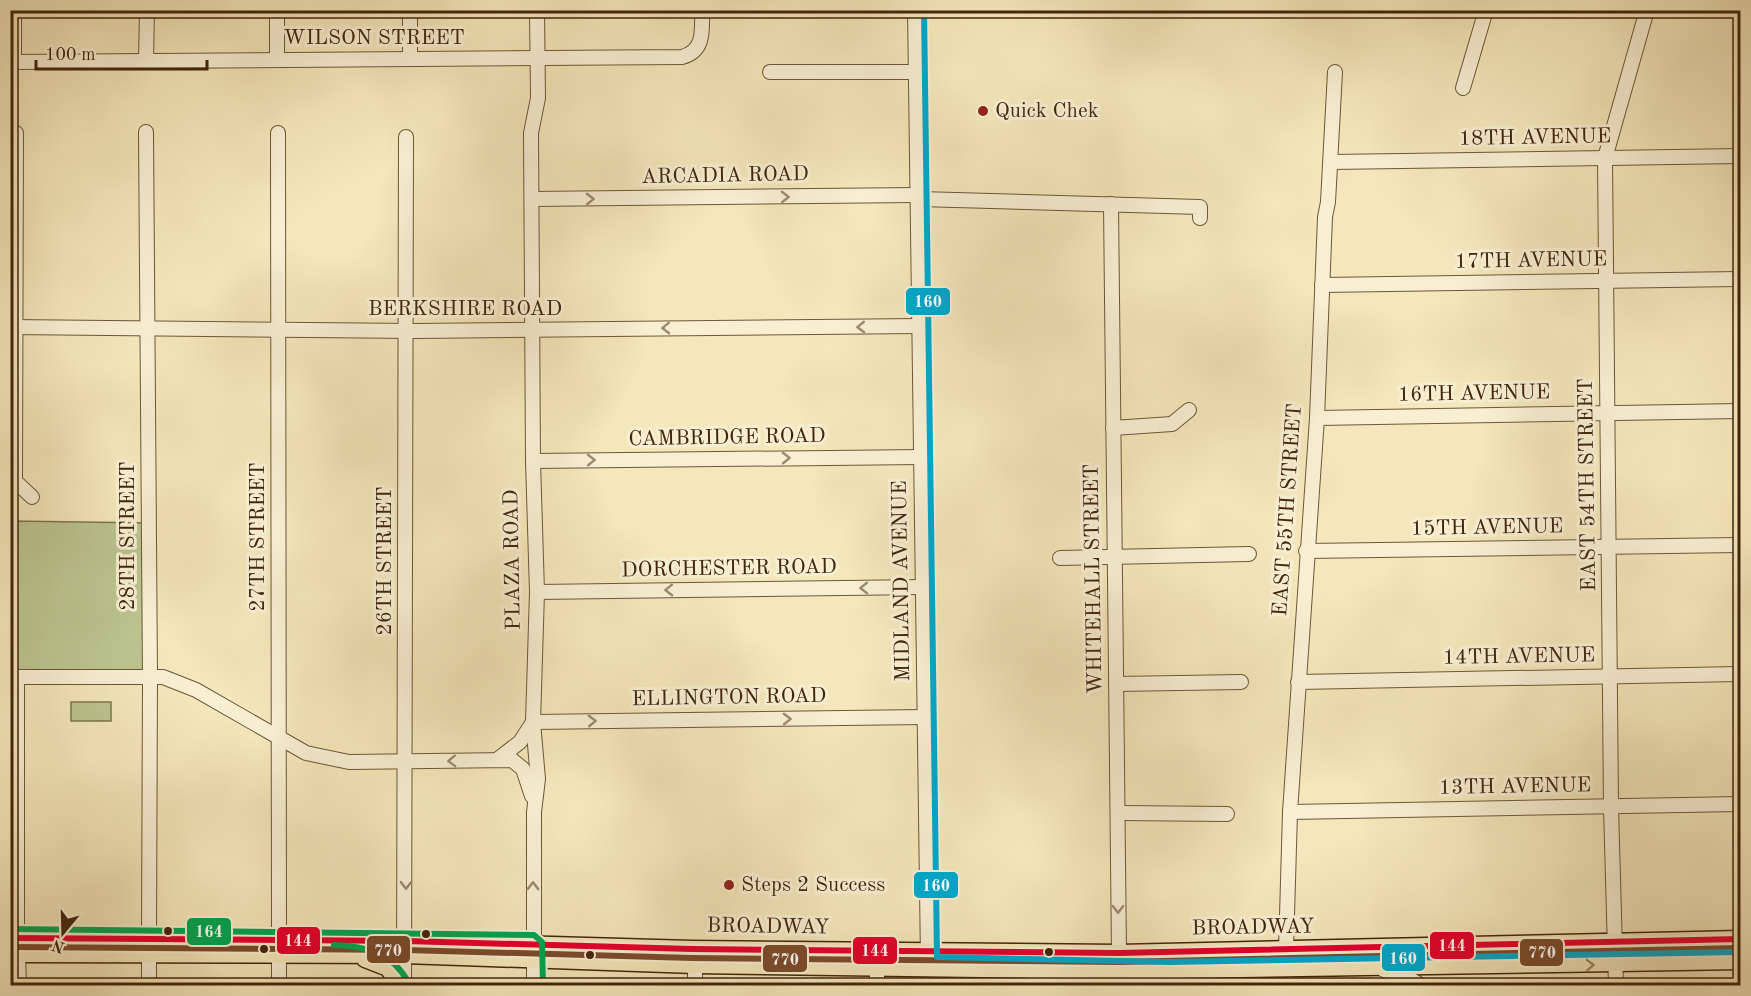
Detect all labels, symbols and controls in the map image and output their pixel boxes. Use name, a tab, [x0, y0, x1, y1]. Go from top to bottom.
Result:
street label: WILSON STREET	[283, 28, 465, 49]
scale bar	[36, 33, 207, 71]
text: 100 m	[45, 46, 96, 64]
place label: Quick Chek	[995, 101, 1099, 122]
marker: Quick Chek	[976, 104, 990, 118]
street label: 18TH AVENUE	[1459, 126, 1611, 150]
street label: ARCADIA ROAD	[641, 164, 809, 188]
one-way arrow	[781, 190, 790, 203]
one-way arrow	[586, 192, 595, 205]
street label: 17TH AVENUE	[1455, 249, 1607, 273]
line badge: 160	[905, 287, 951, 316]
text: 160	[914, 295, 942, 311]
street label: BERKSHIRE ROAD	[368, 299, 562, 320]
one-way arrow	[857, 320, 866, 333]
one-way arrow	[662, 322, 671, 334]
street label: EAST 54TH STREET	[1576, 378, 1600, 592]
street label: 16TH AVENUE	[1398, 382, 1550, 406]
street label: EAST 55TH STREET	[1270, 403, 1306, 617]
street label: CAMBRIDGE ROAD	[628, 426, 826, 450]
one-way arrow	[782, 452, 791, 464]
one-way arrow	[587, 454, 596, 466]
street label: 28TH STREET	[118, 462, 139, 610]
street label: 27TH STREET	[248, 463, 269, 611]
street label: WHITEHALL STREET	[1081, 464, 1107, 694]
street label: MIDLAND AVENUE	[890, 480, 914, 682]
street label: 26TH STREET	[375, 487, 396, 635]
street label: PLAZA ROAD	[501, 489, 525, 631]
street label: 15TH AVENUE	[1411, 516, 1563, 540]
street label: DORCHESTER ROAD	[621, 557, 837, 581]
one-way arrow	[860, 582, 869, 594]
one-way arrow	[665, 584, 674, 597]
street label: 14TH AVENUE	[1443, 645, 1595, 669]
street label: ELLINGTON ROAD	[631, 686, 827, 710]
one-way arrow	[782, 713, 791, 725]
one-way arrow	[587, 715, 596, 727]
one-way arrow	[448, 754, 457, 767]
street label: 13TH AVENUE	[1439, 775, 1591, 799]
line badge: 160	[913, 871, 959, 899]
place label: Steps 2 Success	[741, 875, 885, 896]
marker: Steps 2 Success	[722, 878, 736, 892]
text: 160	[922, 879, 950, 895]
one-way arrow	[400, 881, 412, 890]
one-way arrow	[527, 881, 539, 890]
north arrow	[33, 903, 93, 963]
one-way arrow	[1112, 905, 1124, 914]
street label: BROADWAY	[706, 915, 830, 939]
street label: BROADWAY	[1191, 916, 1315, 940]
line badge: 164	[186, 917, 232, 946]
unlabelled marker	[162, 925, 174, 937]
text: 164	[195, 925, 223, 941]
line badge: 144	[276, 926, 321, 955]
unlabelled marker	[420, 928, 432, 940]
line badge: 144	[1429, 931, 1475, 960]
text: 144	[284, 934, 312, 950]
text: N	[50, 935, 67, 955]
line badge: 770	[366, 935, 411, 964]
line badge: 144	[852, 936, 898, 965]
line badge: 770	[1519, 938, 1564, 967]
text: 144	[1438, 939, 1466, 955]
unlabelled marker	[258, 943, 270, 955]
line badge: 160	[1381, 943, 1426, 972]
text: 770	[374, 944, 402, 960]
line badge: 770	[762, 944, 808, 973]
text: 144	[861, 944, 889, 960]
unlabelled marker	[1043, 946, 1055, 958]
text: 770	[1528, 946, 1556, 962]
unlabelled marker	[584, 949, 596, 961]
text: 160	[1389, 952, 1417, 968]
text: 770	[771, 953, 799, 969]
one-way arrow	[1586, 959, 1595, 971]

